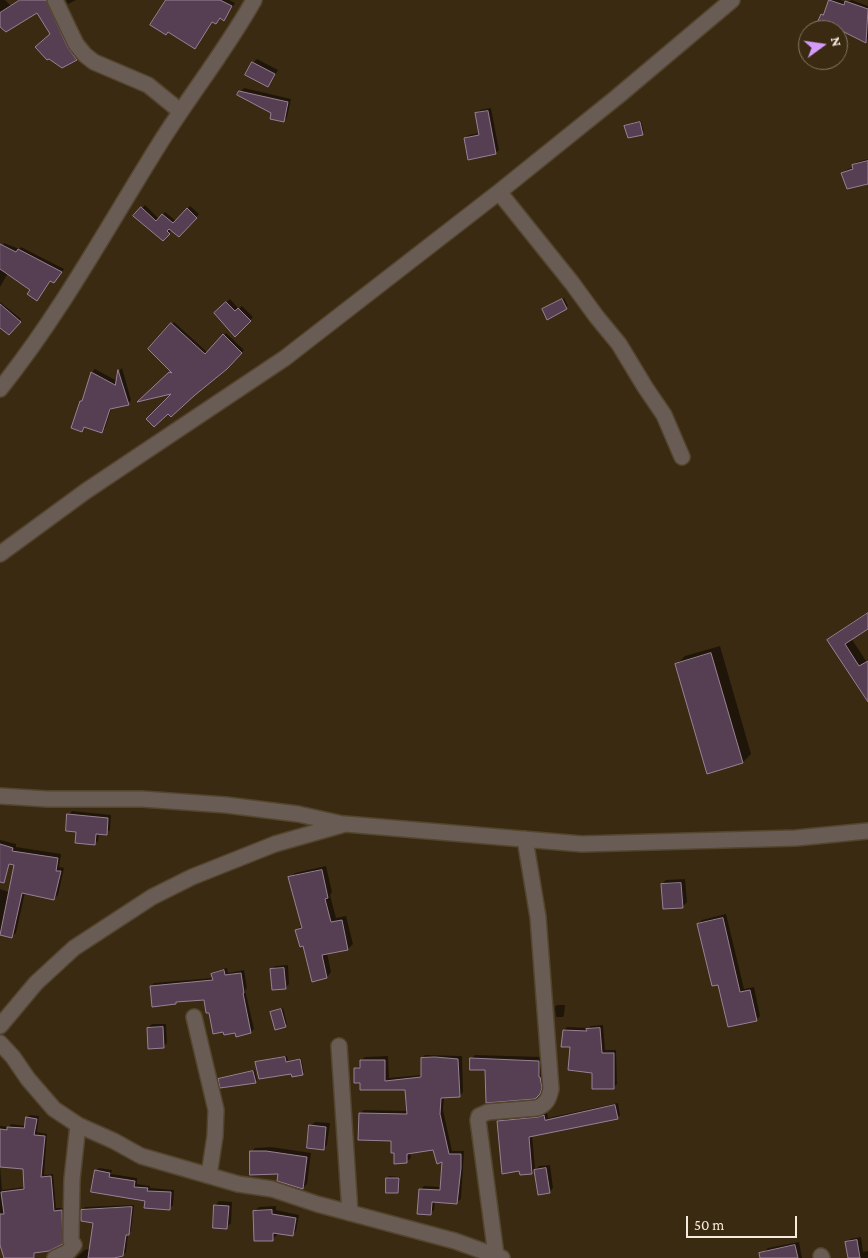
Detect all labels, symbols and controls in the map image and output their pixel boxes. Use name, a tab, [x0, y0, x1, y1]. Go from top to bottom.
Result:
north arrow	[798, 20, 848, 70]
text: N	[828, 35, 845, 48]
scale bar	[688, 1206, 799, 1238]
text: 50 m	[694, 1217, 724, 1233]

